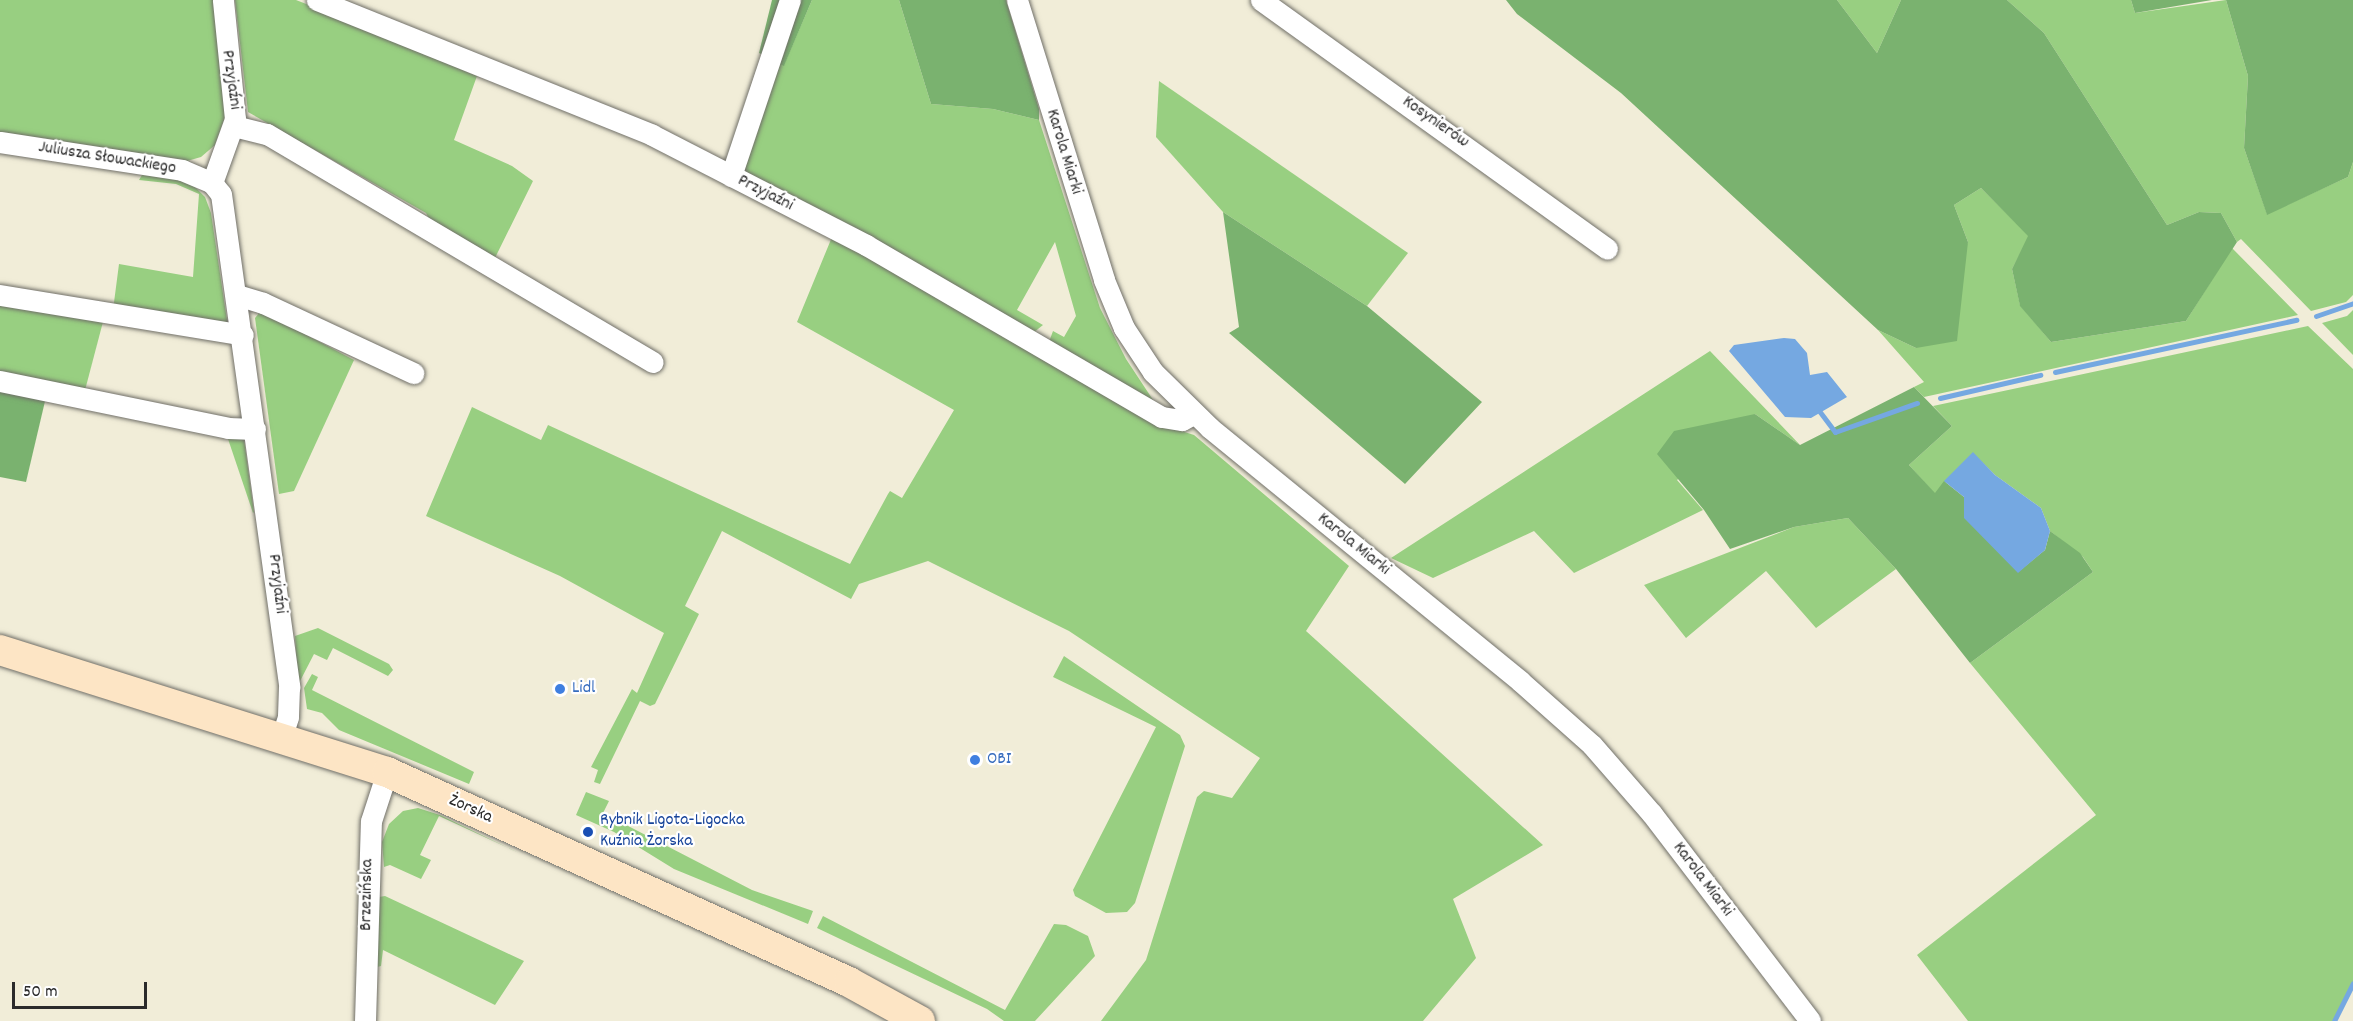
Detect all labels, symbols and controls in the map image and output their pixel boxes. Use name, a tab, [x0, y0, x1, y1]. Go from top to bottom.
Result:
street label: Przyjaźni	[215, 49, 245, 111]
street label: Kosynierów	[1397, 92, 1473, 154]
street label: Karola Miarki	[1040, 107, 1086, 197]
street label: Juliusza Słowackiego	[37, 137, 177, 181]
street label: Przyjaźni	[733, 171, 797, 217]
street label: Karola Miarki	[1312, 509, 1394, 581]
street label: Przyjaźni	[262, 553, 290, 615]
place label: Lidl	[572, 678, 595, 700]
marker: Lidl	[553, 682, 567, 696]
place label: OBI	[987, 749, 1011, 771]
marker: OBI	[968, 753, 982, 767]
street label: Żorska	[445, 790, 495, 830]
place label: Rybnik Ligota-Ligocka Kuźnia Żorska	[600, 811, 744, 854]
marker: Rybnik Ligota-Ligocka Kuźnia Żorska	[581, 825, 595, 839]
street label: Karola Miarki	[1667, 838, 1737, 922]
street label: Brzezińska	[357, 859, 379, 931]
scale bar	[15, 970, 150, 1008]
text: 50 m	[23, 980, 58, 1005]

